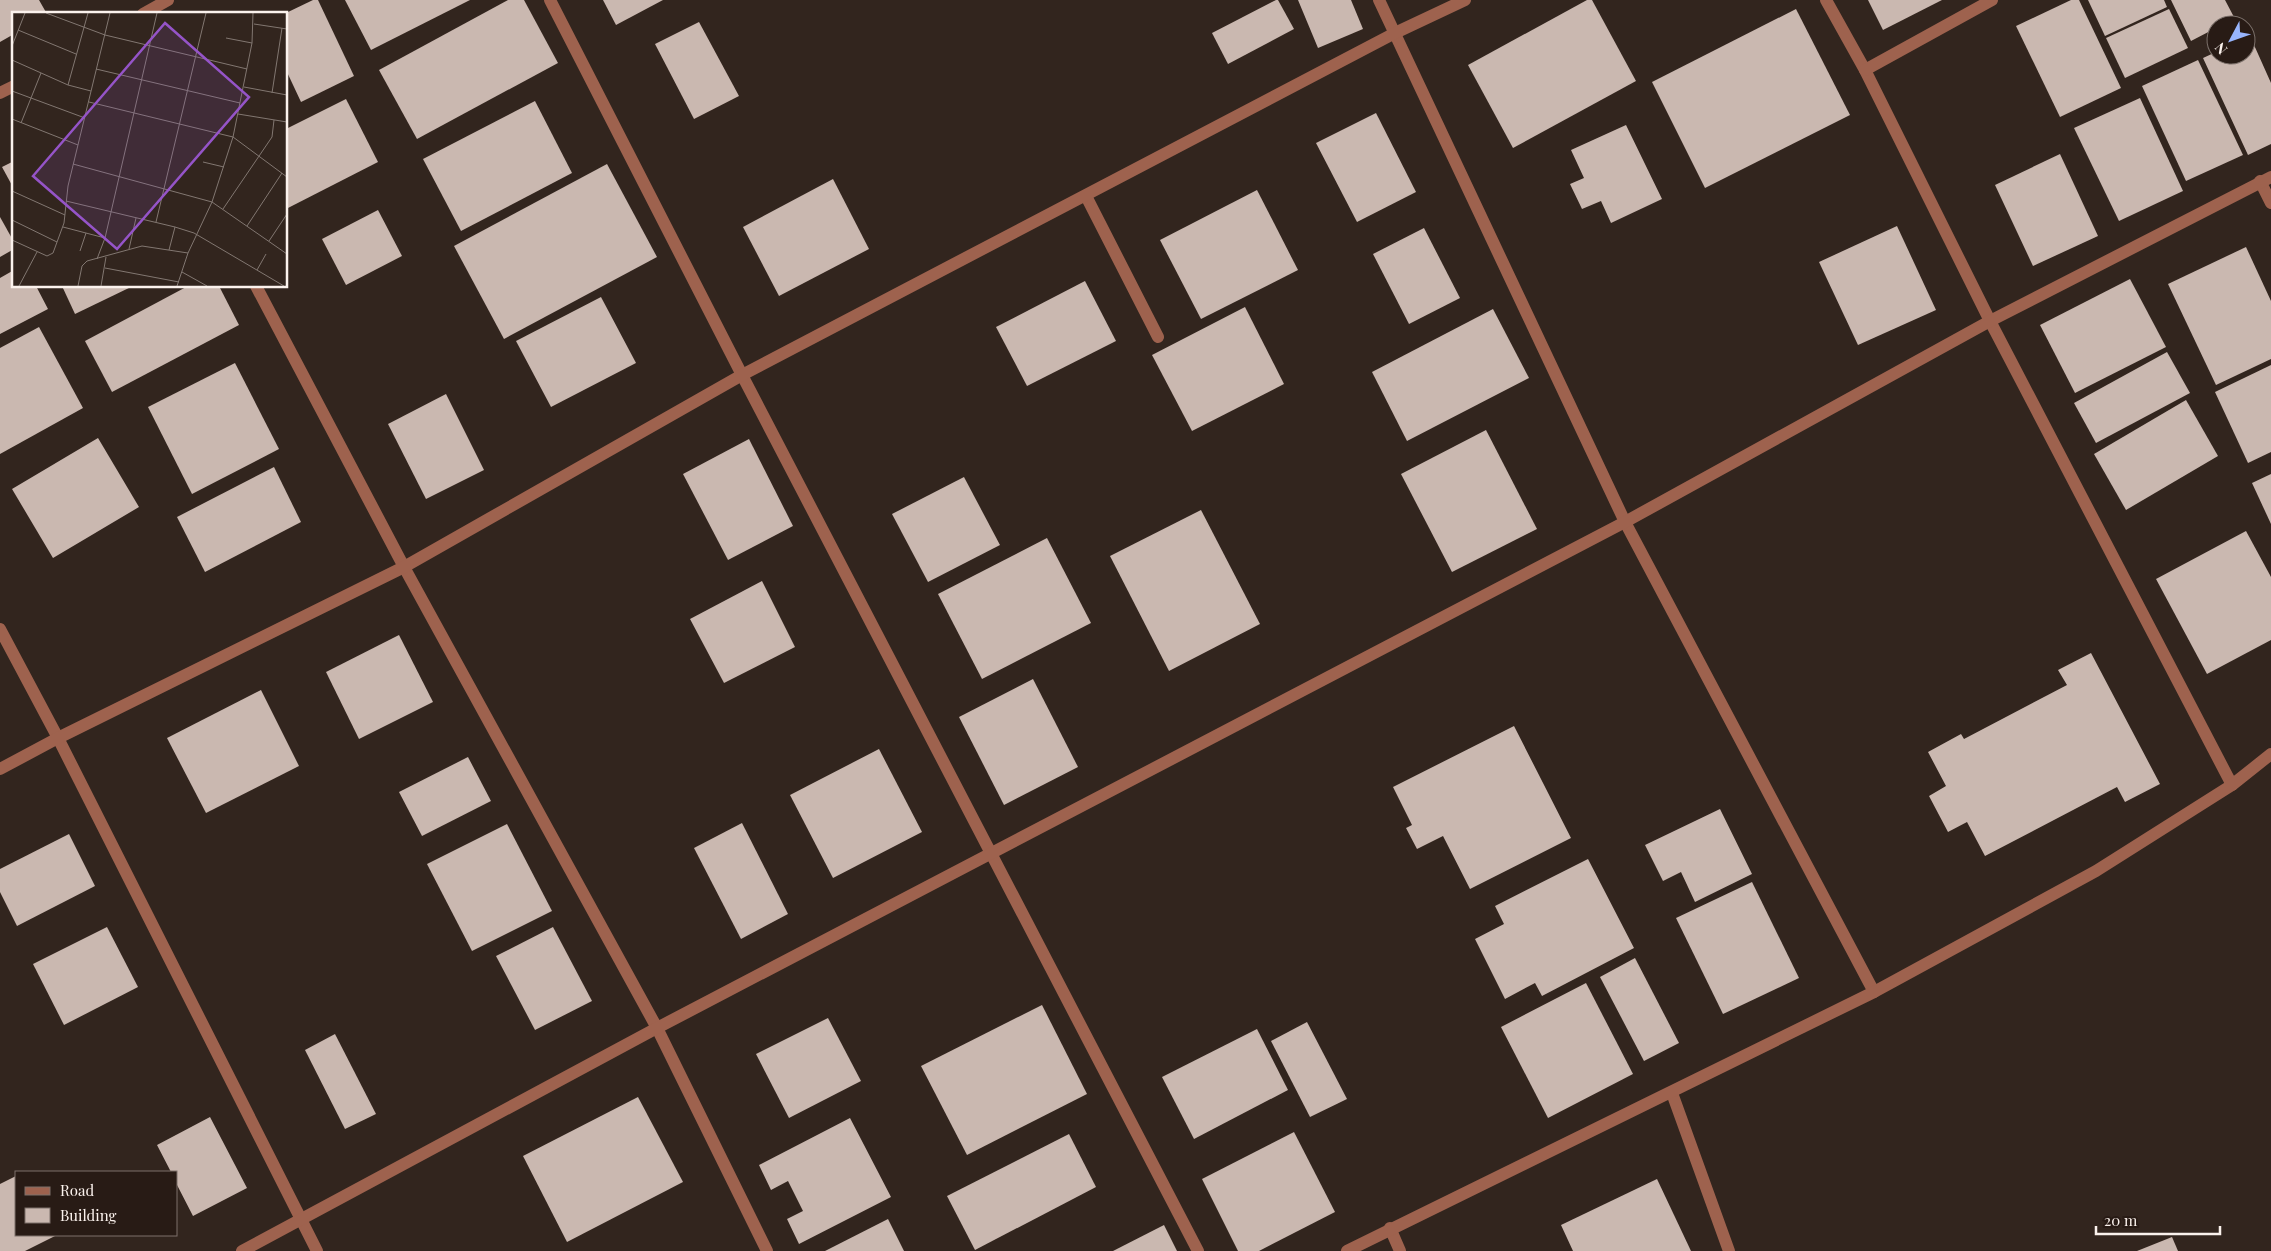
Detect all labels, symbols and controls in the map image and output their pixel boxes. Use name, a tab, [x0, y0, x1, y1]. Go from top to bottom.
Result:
inset map	[12, 12, 288, 288]
north arrow	[2206, 15, 2256, 65]
text: N	[2210, 39, 2231, 59]
legend	[15, 1171, 178, 1236]
text: Road	[60, 1180, 94, 1200]
scale bar	[2096, 1204, 2220, 1236]
text: Building	[60, 1205, 117, 1225]
text: 20 m	[2104, 1210, 2138, 1230]

